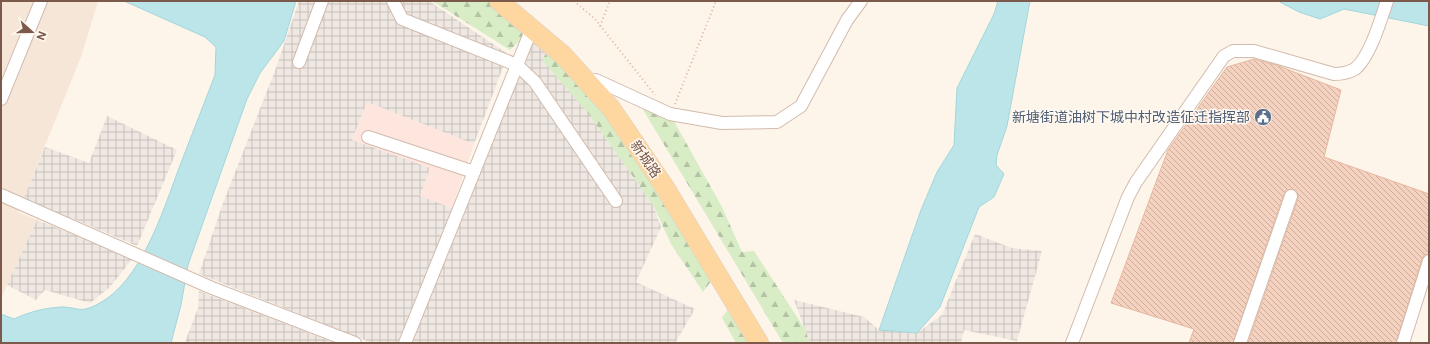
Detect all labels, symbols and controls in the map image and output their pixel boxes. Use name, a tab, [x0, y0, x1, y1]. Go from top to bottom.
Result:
north arrow	[12, 12, 52, 52]
text: N	[34, 29, 48, 42]
public building icon: 新塘街道油树下城中村改造征迁指挥部	[1253, 107, 1273, 127]
place label: 新塘街道油树下城中村改造征迁指挥部	[1012, 109, 1250, 125]
street label: 新城路	[628, 137, 664, 181]

